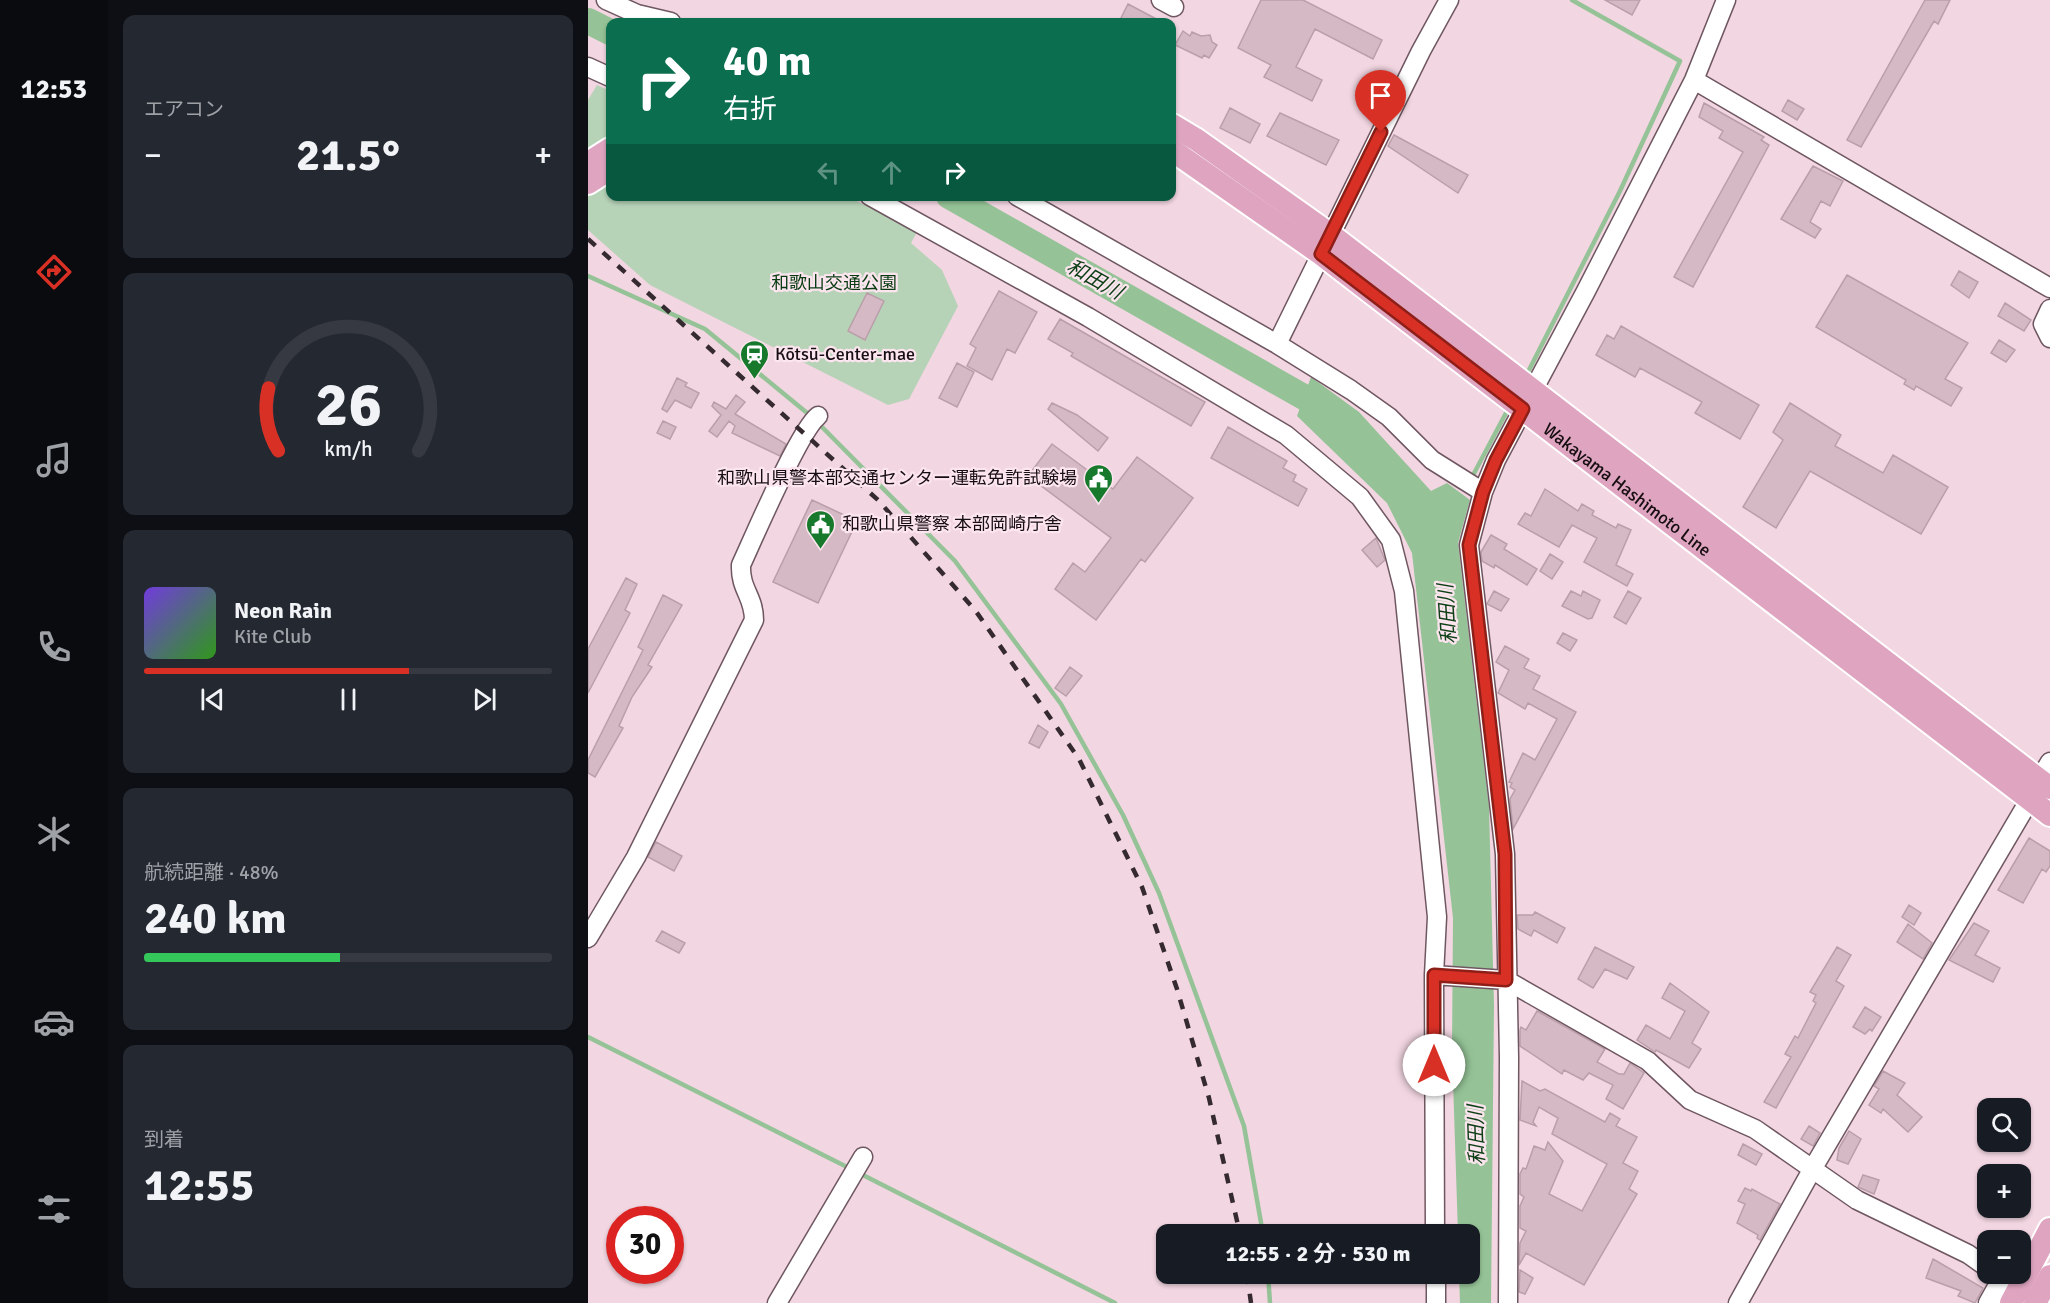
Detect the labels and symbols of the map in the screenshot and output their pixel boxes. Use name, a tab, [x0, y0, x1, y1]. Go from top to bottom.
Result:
pin	[1355, 70, 1406, 132]
water label: 和田川	[1062, 254, 1129, 306]
park label: 和歌山交通公園	[771, 272, 897, 294]
station icon: Kōtsū-Center-mae	[738, 338, 770, 380]
place label: Kōtsū-Center-mae	[775, 343, 915, 365]
street label: Wakayama Hashimoto Line	[1539, 418, 1716, 561]
public building icon: 和歌山県警本部交通センター運転免許試験場	[1082, 462, 1114, 504]
place label: 和歌山県警本部交通センター運転免許試験場	[717, 467, 1077, 489]
public building icon: 和歌山県警察 本部岡崎庁舎	[805, 508, 837, 550]
place label: 和歌山県警察 本部岡崎庁舎	[842, 513, 1062, 535]
water label: 和田川	[1433, 581, 1462, 645]
position arrow	[1402, 1033, 1466, 1097]
water label: 和田川	[1463, 1103, 1490, 1165]
speed limit sign: 30	[606, 1206, 684, 1284]

